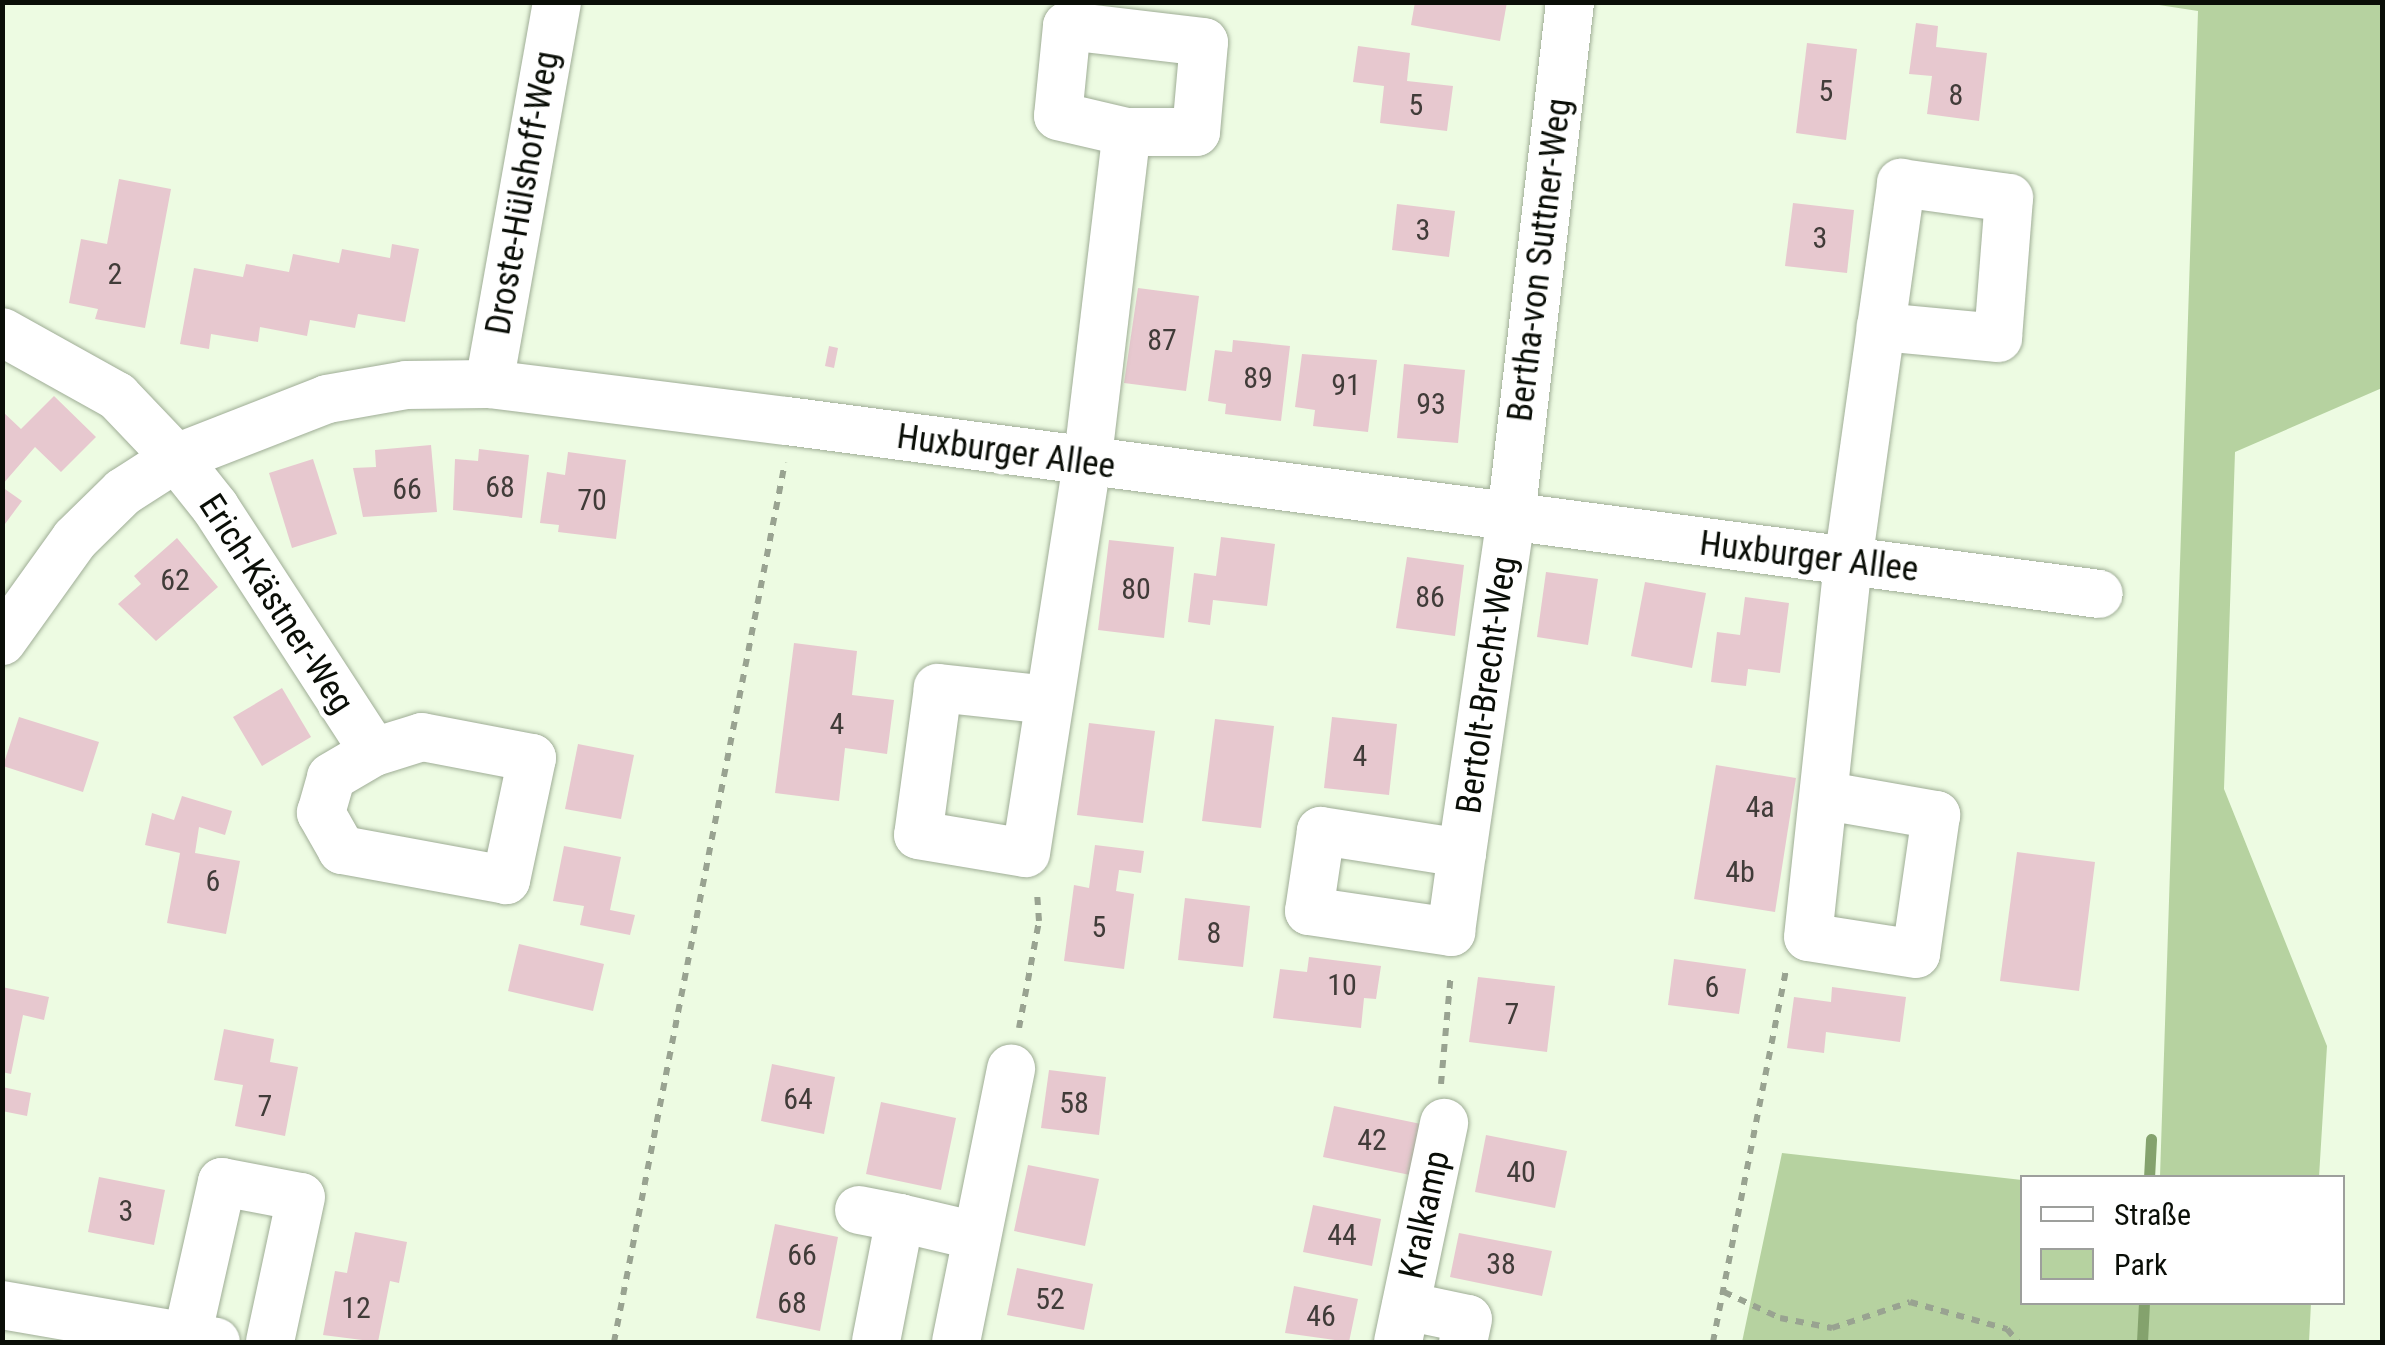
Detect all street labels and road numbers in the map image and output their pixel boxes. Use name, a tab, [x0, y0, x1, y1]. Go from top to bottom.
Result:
street label: Droste-Hülshoff-Weg	[477, 48, 569, 338]
street label: Bertha-von Suttner-Weg	[1499, 96, 1581, 424]
street label: Huxburger Allee	[894, 416, 1118, 488]
street label: Erich-Kästner-Weg	[190, 487, 362, 721]
street label: Huxburger Allee	[1697, 523, 1921, 591]
street label: Bertolt-Brecht-Weg	[1448, 554, 1526, 816]
street label: Kralkamp	[1391, 1147, 1459, 1283]

